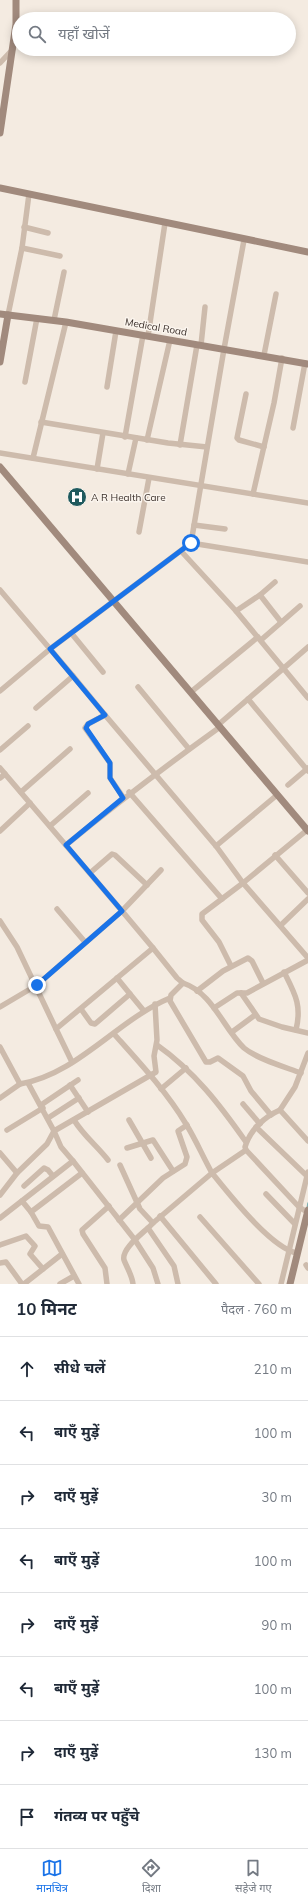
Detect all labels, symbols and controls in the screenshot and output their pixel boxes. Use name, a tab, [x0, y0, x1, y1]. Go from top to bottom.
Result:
search box	[12, 12, 296, 56]
icon: search	[26, 23, 48, 45]
text: यहाँ खोजें	[58, 24, 110, 43]
street label: Medical Road	[124, 315, 188, 339]
hospital icon: A R Health Care	[66, 486, 88, 508]
place label: A R Health Care	[91, 491, 166, 504]
route start	[182, 534, 200, 552]
route end	[28, 976, 46, 994]
text: 10 मिनट	[16, 1298, 77, 1319]
text: पैदल · 760 m	[221, 1301, 292, 1317]
icon: ahead	[16, 1358, 38, 1380]
text: सीधे चलें	[54, 1358, 105, 1377]
text: 210 m	[254, 1361, 292, 1377]
icon: left	[16, 1422, 38, 1444]
text: बाएँ मुड़ें	[54, 1422, 99, 1441]
text: 100 m	[254, 1425, 292, 1441]
icon: right	[16, 1486, 38, 1508]
text: दाएँ मुड़ें	[54, 1486, 98, 1505]
text: 30 m	[262, 1489, 292, 1505]
icon: left	[16, 1550, 38, 1572]
text: बाएँ मुड़ें	[54, 1550, 99, 1569]
text: 100 m	[254, 1553, 292, 1569]
icon: right	[16, 1614, 38, 1636]
text: दाएँ मुड़ें	[54, 1614, 98, 1633]
text: 90 m	[262, 1617, 292, 1633]
icon: left	[16, 1678, 38, 1700]
text: बाएँ मुड़ें	[54, 1678, 99, 1697]
text: 100 m	[254, 1681, 292, 1697]
icon: right	[16, 1742, 38, 1764]
text: दाएँ मुड़ें	[54, 1742, 98, 1761]
text: 130 m	[254, 1745, 292, 1761]
icon: arrive	[16, 1806, 38, 1828]
text: गंतव्य पर पहुँचे	[54, 1806, 139, 1825]
tab: मानचित्र	[36, 1857, 68, 1896]
tab: दिशा	[140, 1857, 162, 1896]
tab: सहेजे गए	[235, 1857, 272, 1896]

